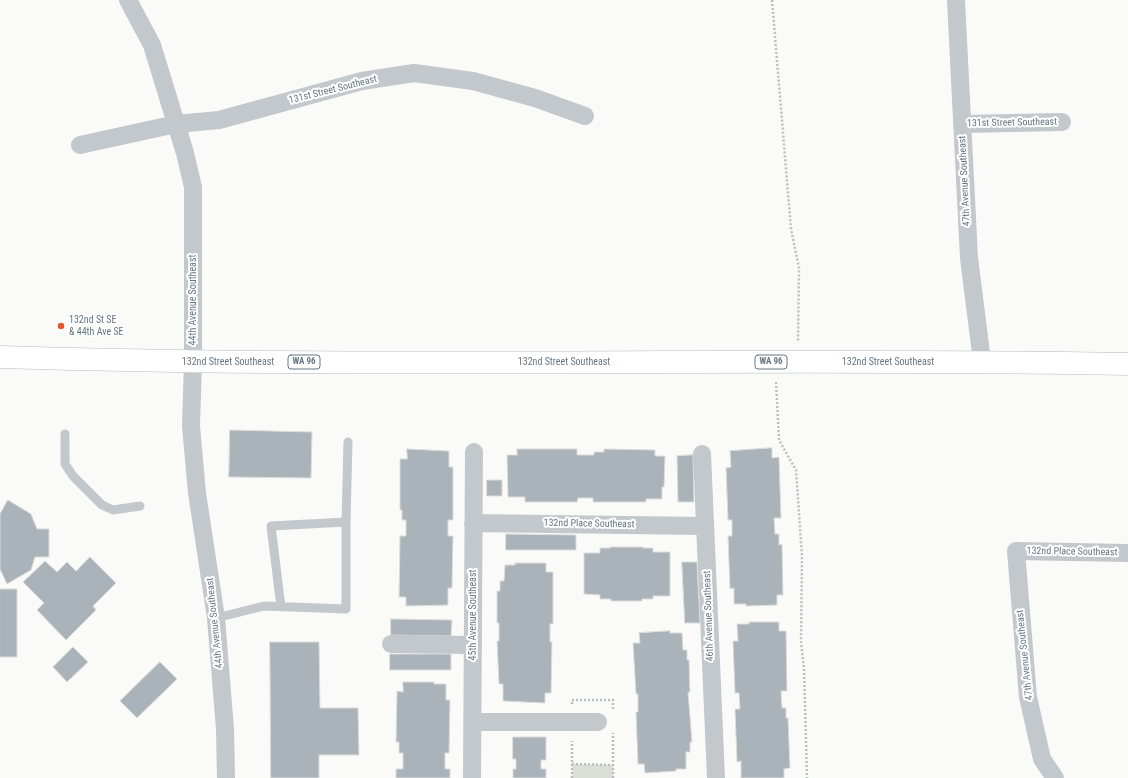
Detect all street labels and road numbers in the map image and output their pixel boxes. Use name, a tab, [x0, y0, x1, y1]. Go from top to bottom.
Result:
street label: 131st Street Southeast	[288, 73, 378, 107]
street label: 131st Street Southeast	[967, 116, 1057, 130]
street label: 47th Avenue Southeast	[957, 135, 973, 227]
street label: 44th Avenue Southeast	[187, 255, 199, 345]
road number: WA 96	[288, 355, 320, 369]
road number: WA 96	[755, 355, 787, 369]
street label: 132nd Street Southeast	[182, 356, 274, 368]
street label: 132nd Street Southeast	[518, 356, 610, 368]
street label: 132nd Street Southeast	[842, 356, 934, 368]
street label: 132nd Place Southeast	[543, 517, 635, 531]
street label: 132nd Place Southeast	[1026, 545, 1118, 559]
street label: 45th Avenue Southeast	[467, 570, 479, 660]
street label: 46th Avenue Southeast	[701, 570, 717, 662]
street label: 44th Avenue Southeast	[204, 577, 226, 669]
street label: 47th Avenue Southeast	[1014, 609, 1036, 701]

